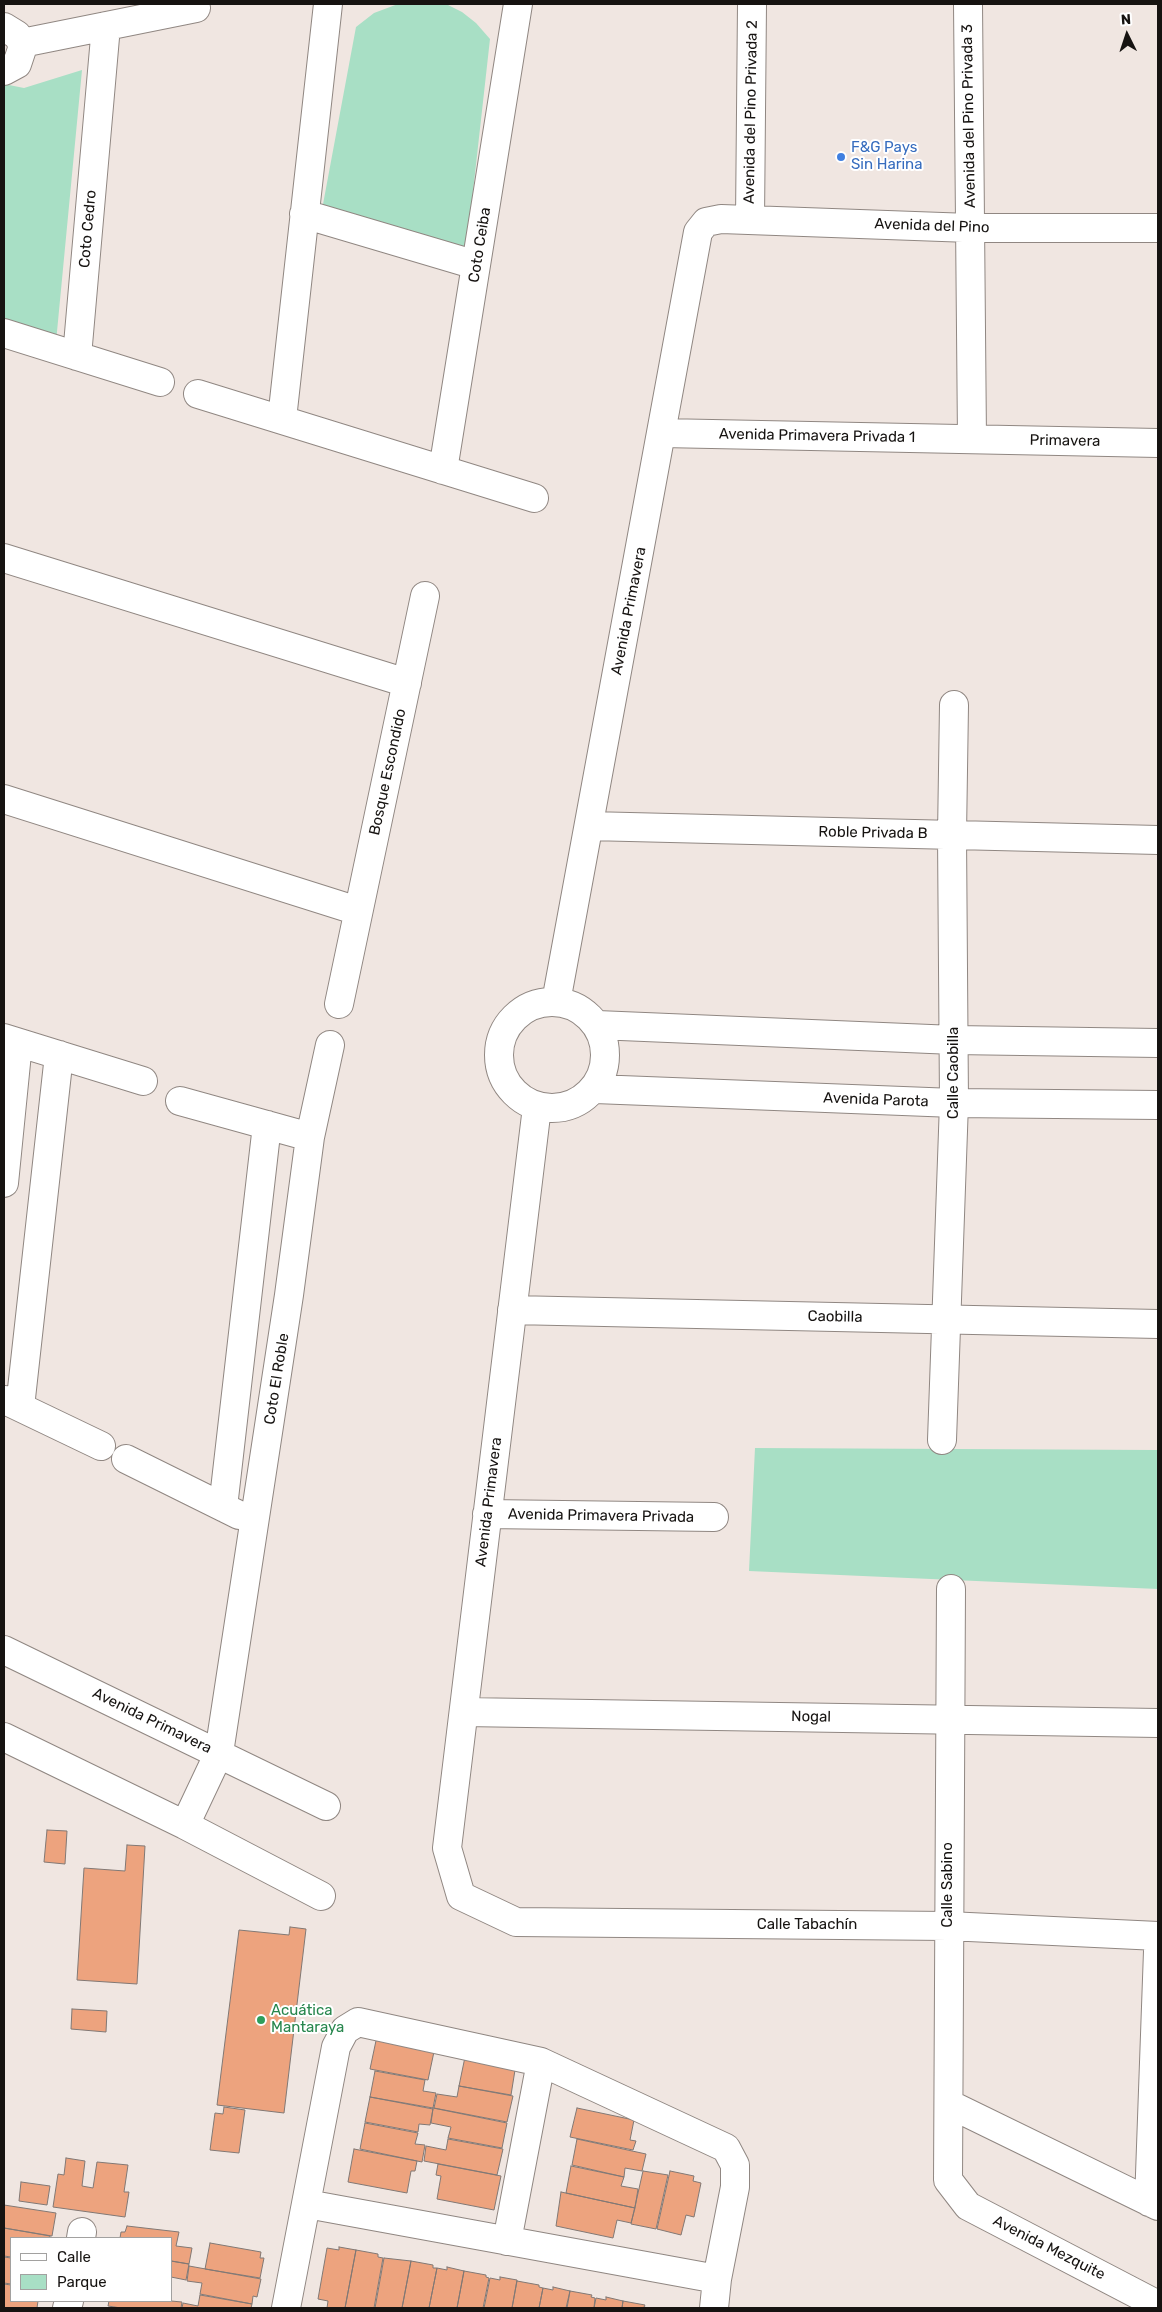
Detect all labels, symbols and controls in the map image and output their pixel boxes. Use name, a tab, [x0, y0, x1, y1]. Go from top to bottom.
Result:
north arrow	[1102, 10, 1152, 60]
text: N	[1120, 11, 1132, 28]
street label: Avenida del Pino Privada 2	[740, 20, 762, 204]
street label: Avenida del Pino Privada 3	[958, 24, 980, 208]
place label: F&G Pays Sin Harina	[851, 139, 922, 174]
marker: F&G Pays Sin Harina	[835, 151, 847, 163]
street label: Coto Cedro	[76, 189, 100, 269]
street label: Coto Ceiba	[465, 206, 495, 284]
street label: Avenida del Pino	[874, 215, 990, 237]
street label: Avenida Primavera Privada 1	[719, 425, 915, 447]
street label: Primavera	[1029, 431, 1101, 451]
street label: Avenida Primavera	[608, 545, 650, 677]
street label: Bosque Escondido	[366, 707, 410, 837]
street label: Roble Privada B	[818, 823, 928, 843]
street label: Calle Caobilla	[945, 1027, 963, 1119]
street label: Avenida Parota	[823, 1089, 929, 1111]
street label: Caobilla	[807, 1308, 863, 1326]
street label: Coto El Roble	[261, 1332, 293, 1426]
street label: Avenida Primavera	[472, 1436, 506, 1568]
street label: Avenida Primavera Privada	[508, 1505, 694, 1527]
street label: Avenida Primavera	[89, 1684, 215, 1758]
street label: Nogal	[791, 1708, 831, 1726]
street label: Calle Sabino	[939, 1842, 957, 1928]
street label: Calle Tabachín	[757, 1916, 857, 1934]
place label: Acuática Mantaraya	[271, 2002, 344, 2037]
marker: Acuática Mantaraya	[255, 2014, 267, 2026]
street label: Avenida Mezquite	[990, 2212, 1108, 2284]
legend	[10, 2237, 172, 2302]
text: Calle	[57, 2248, 91, 2266]
text: Parque	[57, 2273, 107, 2291]

